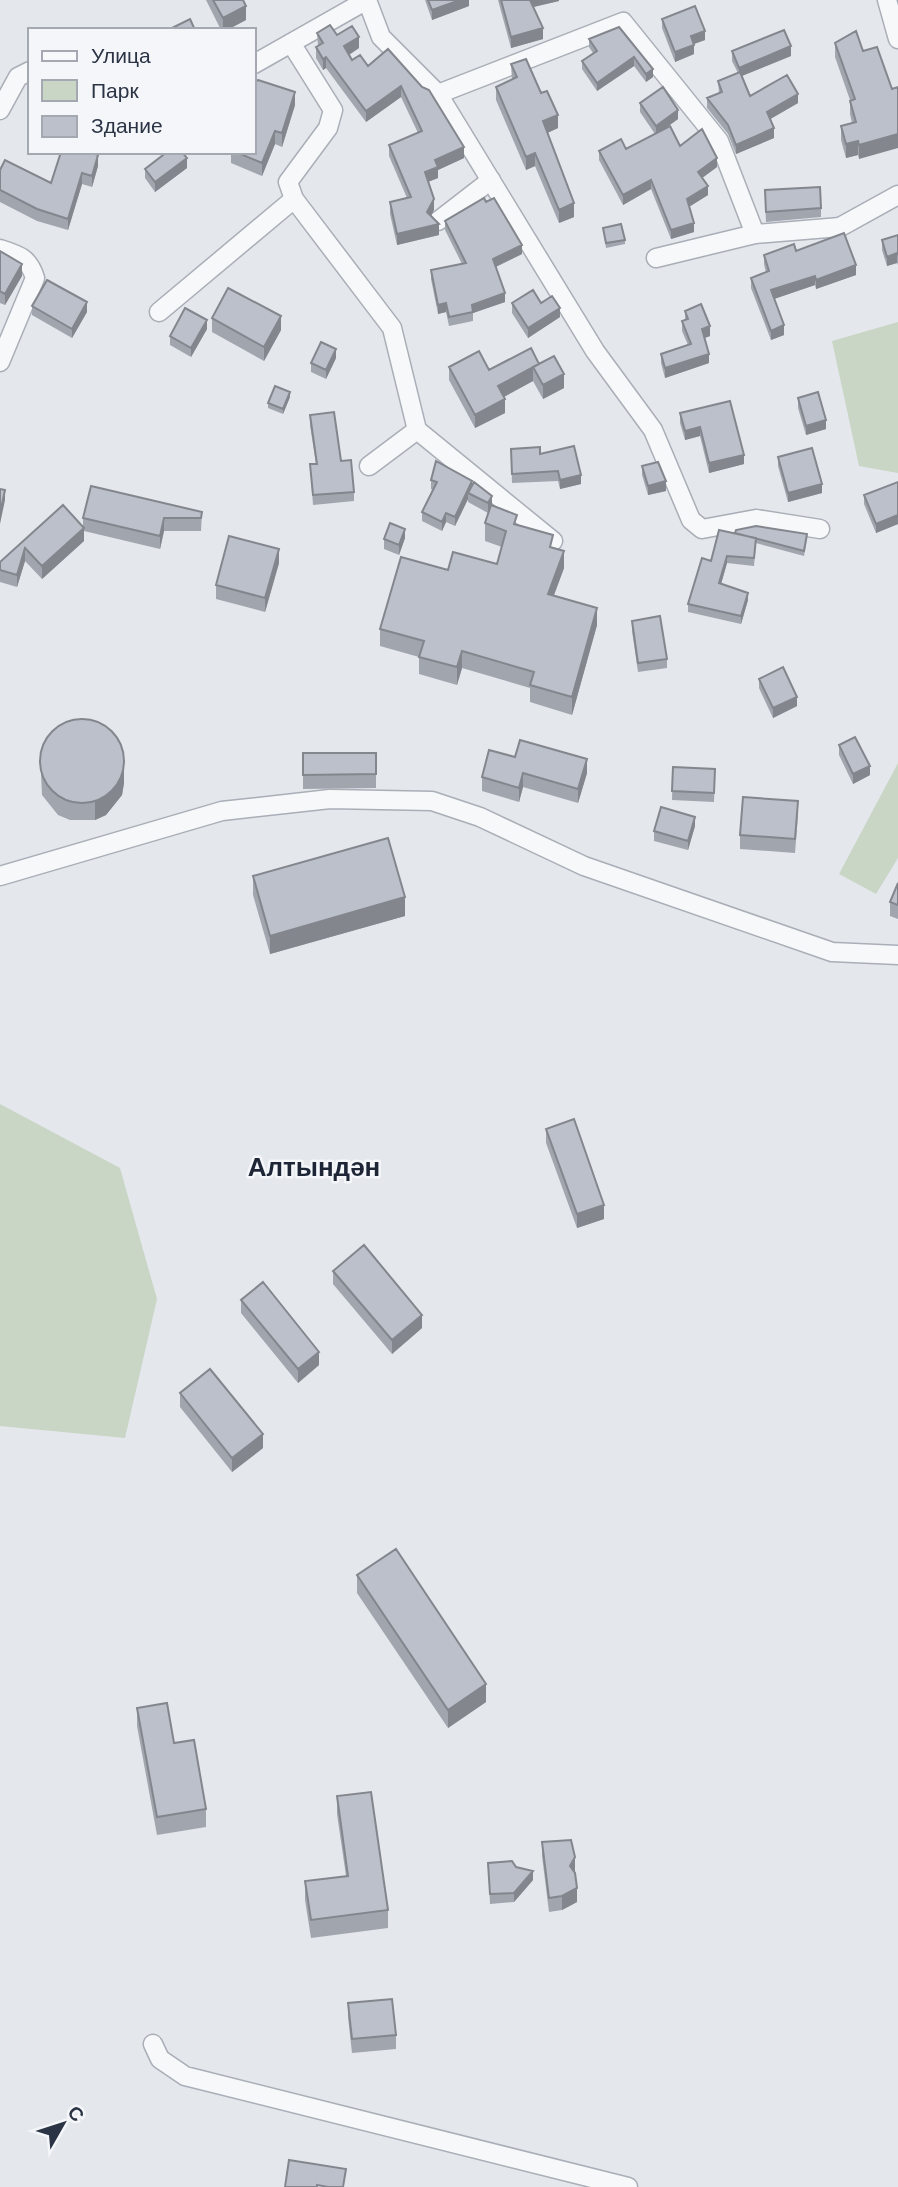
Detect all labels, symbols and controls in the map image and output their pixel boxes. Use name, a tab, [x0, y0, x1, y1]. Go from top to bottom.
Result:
legend	[28, 28, 256, 154]
text: Улица	[91, 42, 151, 67]
text: Парк	[91, 77, 139, 102]
text: Здание	[91, 112, 163, 137]
district label: Алтындән	[248, 1150, 380, 1181]
north arrow	[28, 2089, 98, 2159]
text: С	[63, 2100, 90, 2126]

